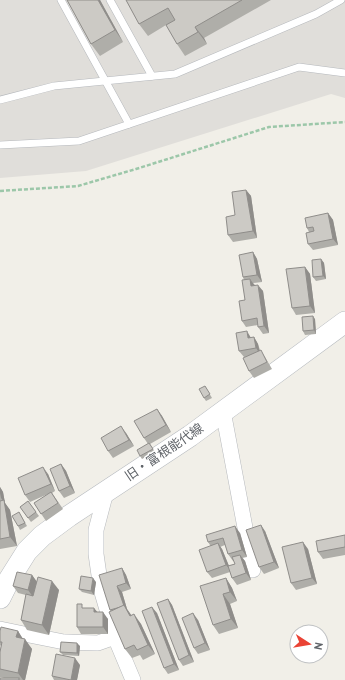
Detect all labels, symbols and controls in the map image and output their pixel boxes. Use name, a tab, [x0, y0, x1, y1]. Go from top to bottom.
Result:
street label: 旧・富根能代線	[122, 420, 206, 484]
north arrow	[289, 624, 329, 664]
text: N	[311, 641, 326, 651]

